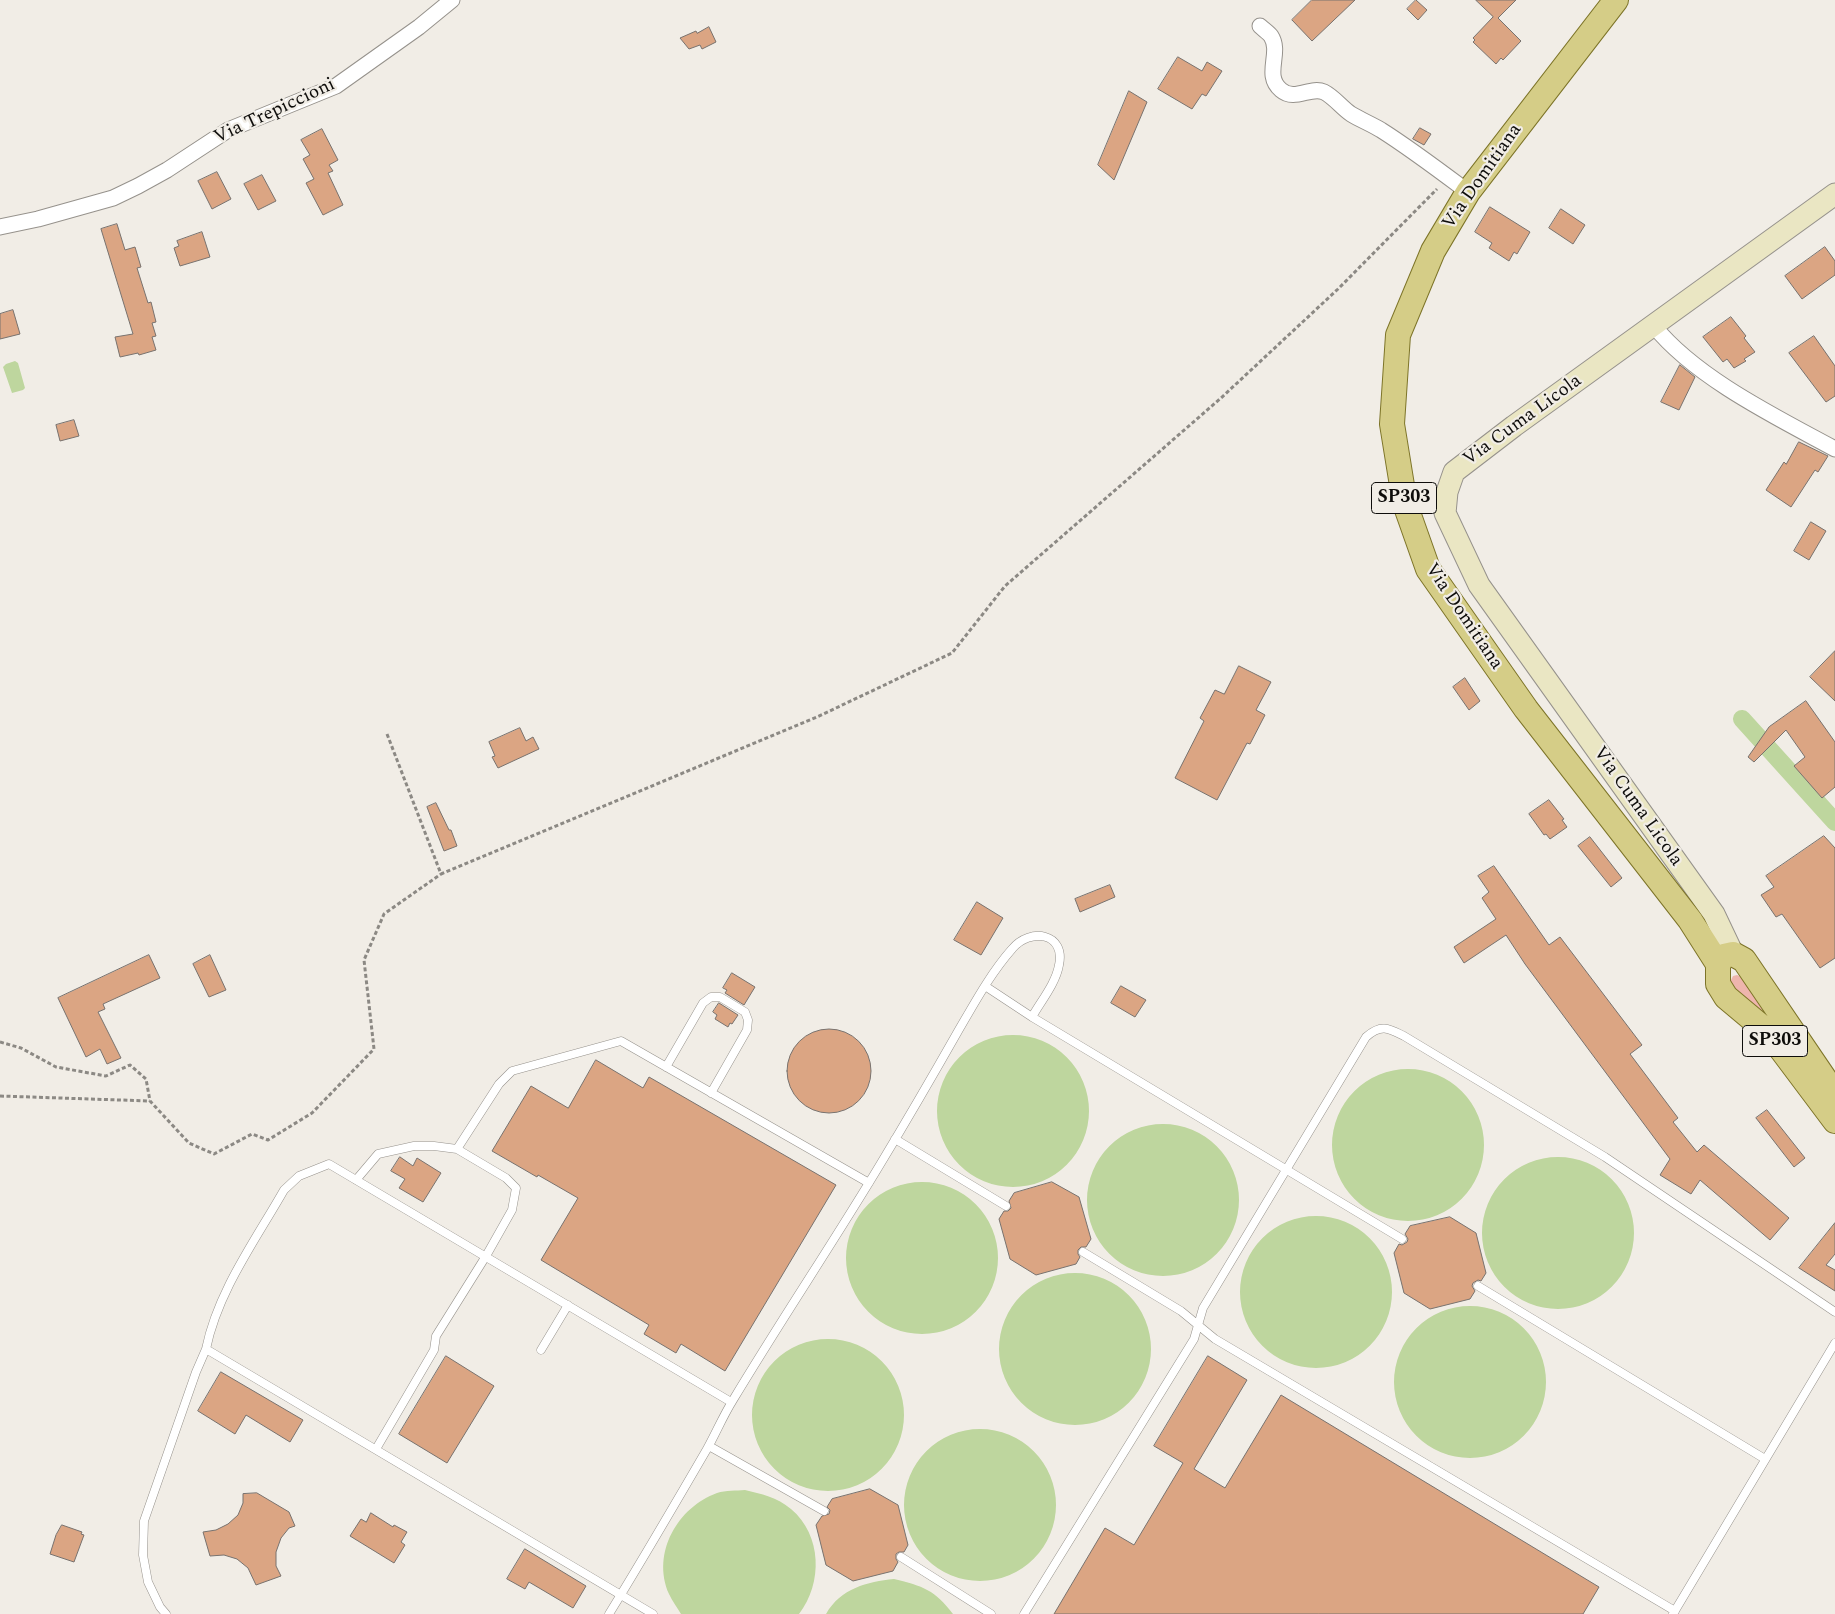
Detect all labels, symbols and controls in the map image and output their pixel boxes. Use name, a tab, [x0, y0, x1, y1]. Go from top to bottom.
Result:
street label: Via Trepiccioni	[211, 74, 339, 150]
street label: Via Domitiana	[1438, 120, 1528, 234]
street label: Via Cuma Licola	[1459, 370, 1587, 472]
road number: SP303	[1372, 482, 1436, 514]
street label: Via Domitiana	[1419, 559, 1507, 675]
street label: Via Cuma Licola	[1587, 743, 1687, 871]
road number: SP303	[1742, 1026, 1808, 1056]

